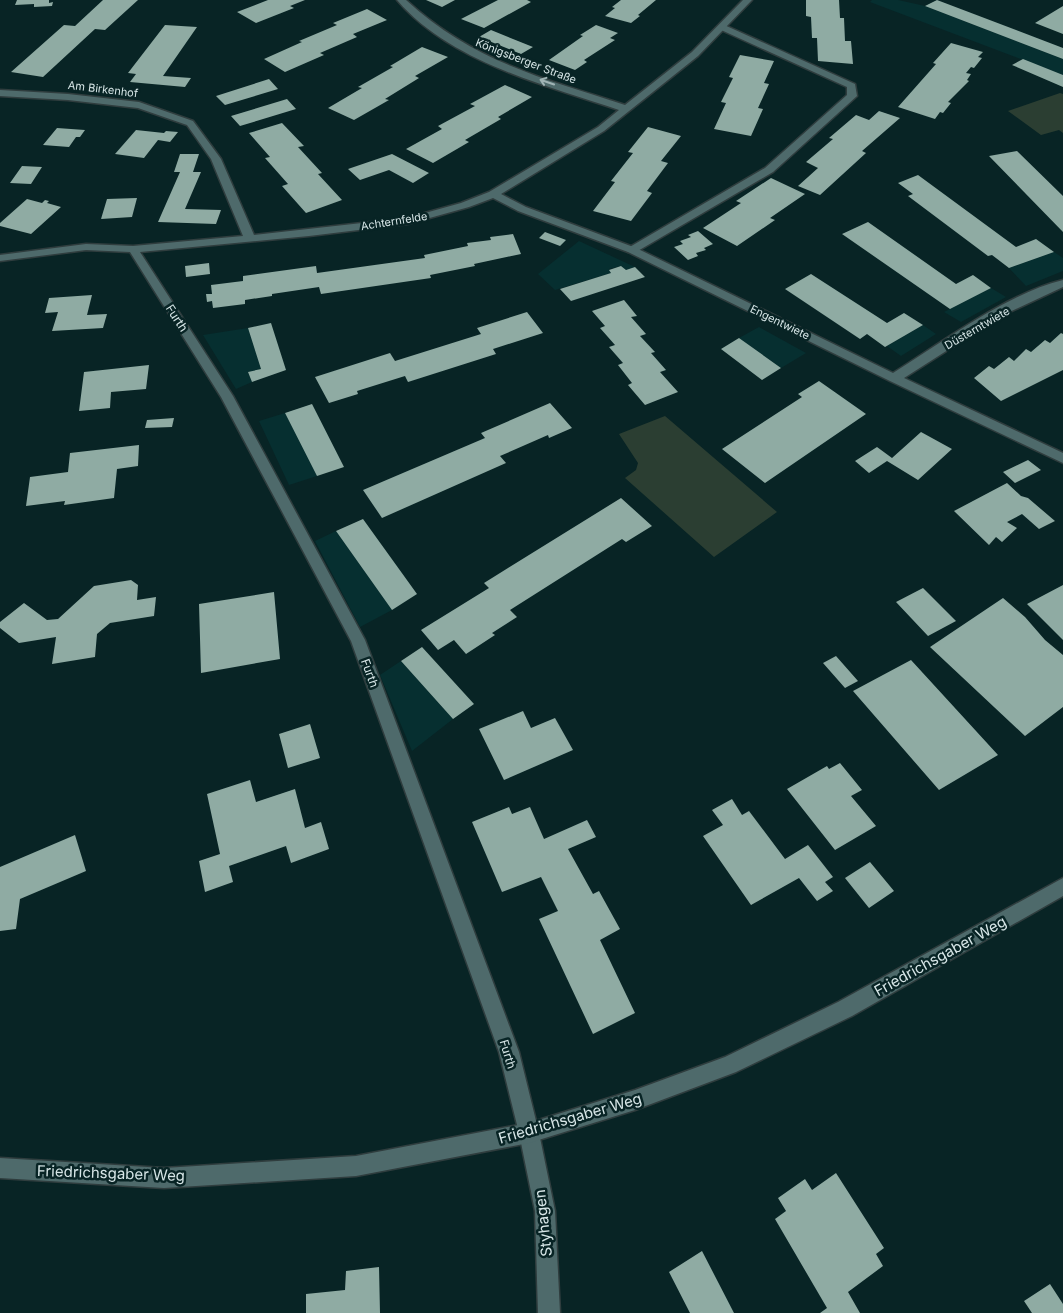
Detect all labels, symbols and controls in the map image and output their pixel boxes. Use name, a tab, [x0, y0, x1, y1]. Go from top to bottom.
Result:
street label: Königsberger Straße	[474, 35, 578, 87]
one-way arrow	[540, 77, 556, 86]
street label: Am Birkenhof	[67, 78, 139, 100]
street label: Achternfelde	[360, 209, 428, 233]
street label: Furth	[163, 302, 191, 334]
street label: Engentwiete	[748, 302, 812, 342]
street label: Düsterntwiete	[942, 304, 1012, 352]
street label: Furth	[358, 657, 382, 689]
street label: Friedrichsgaber Weg	[871, 912, 1009, 1000]
street label: Furth	[497, 1038, 519, 1070]
street label: Friedrichsgaber Weg	[496, 1088, 644, 1148]
street label: Friedrichsgaber Weg	[37, 1161, 185, 1185]
street label: Styhagen	[530, 1188, 556, 1258]

